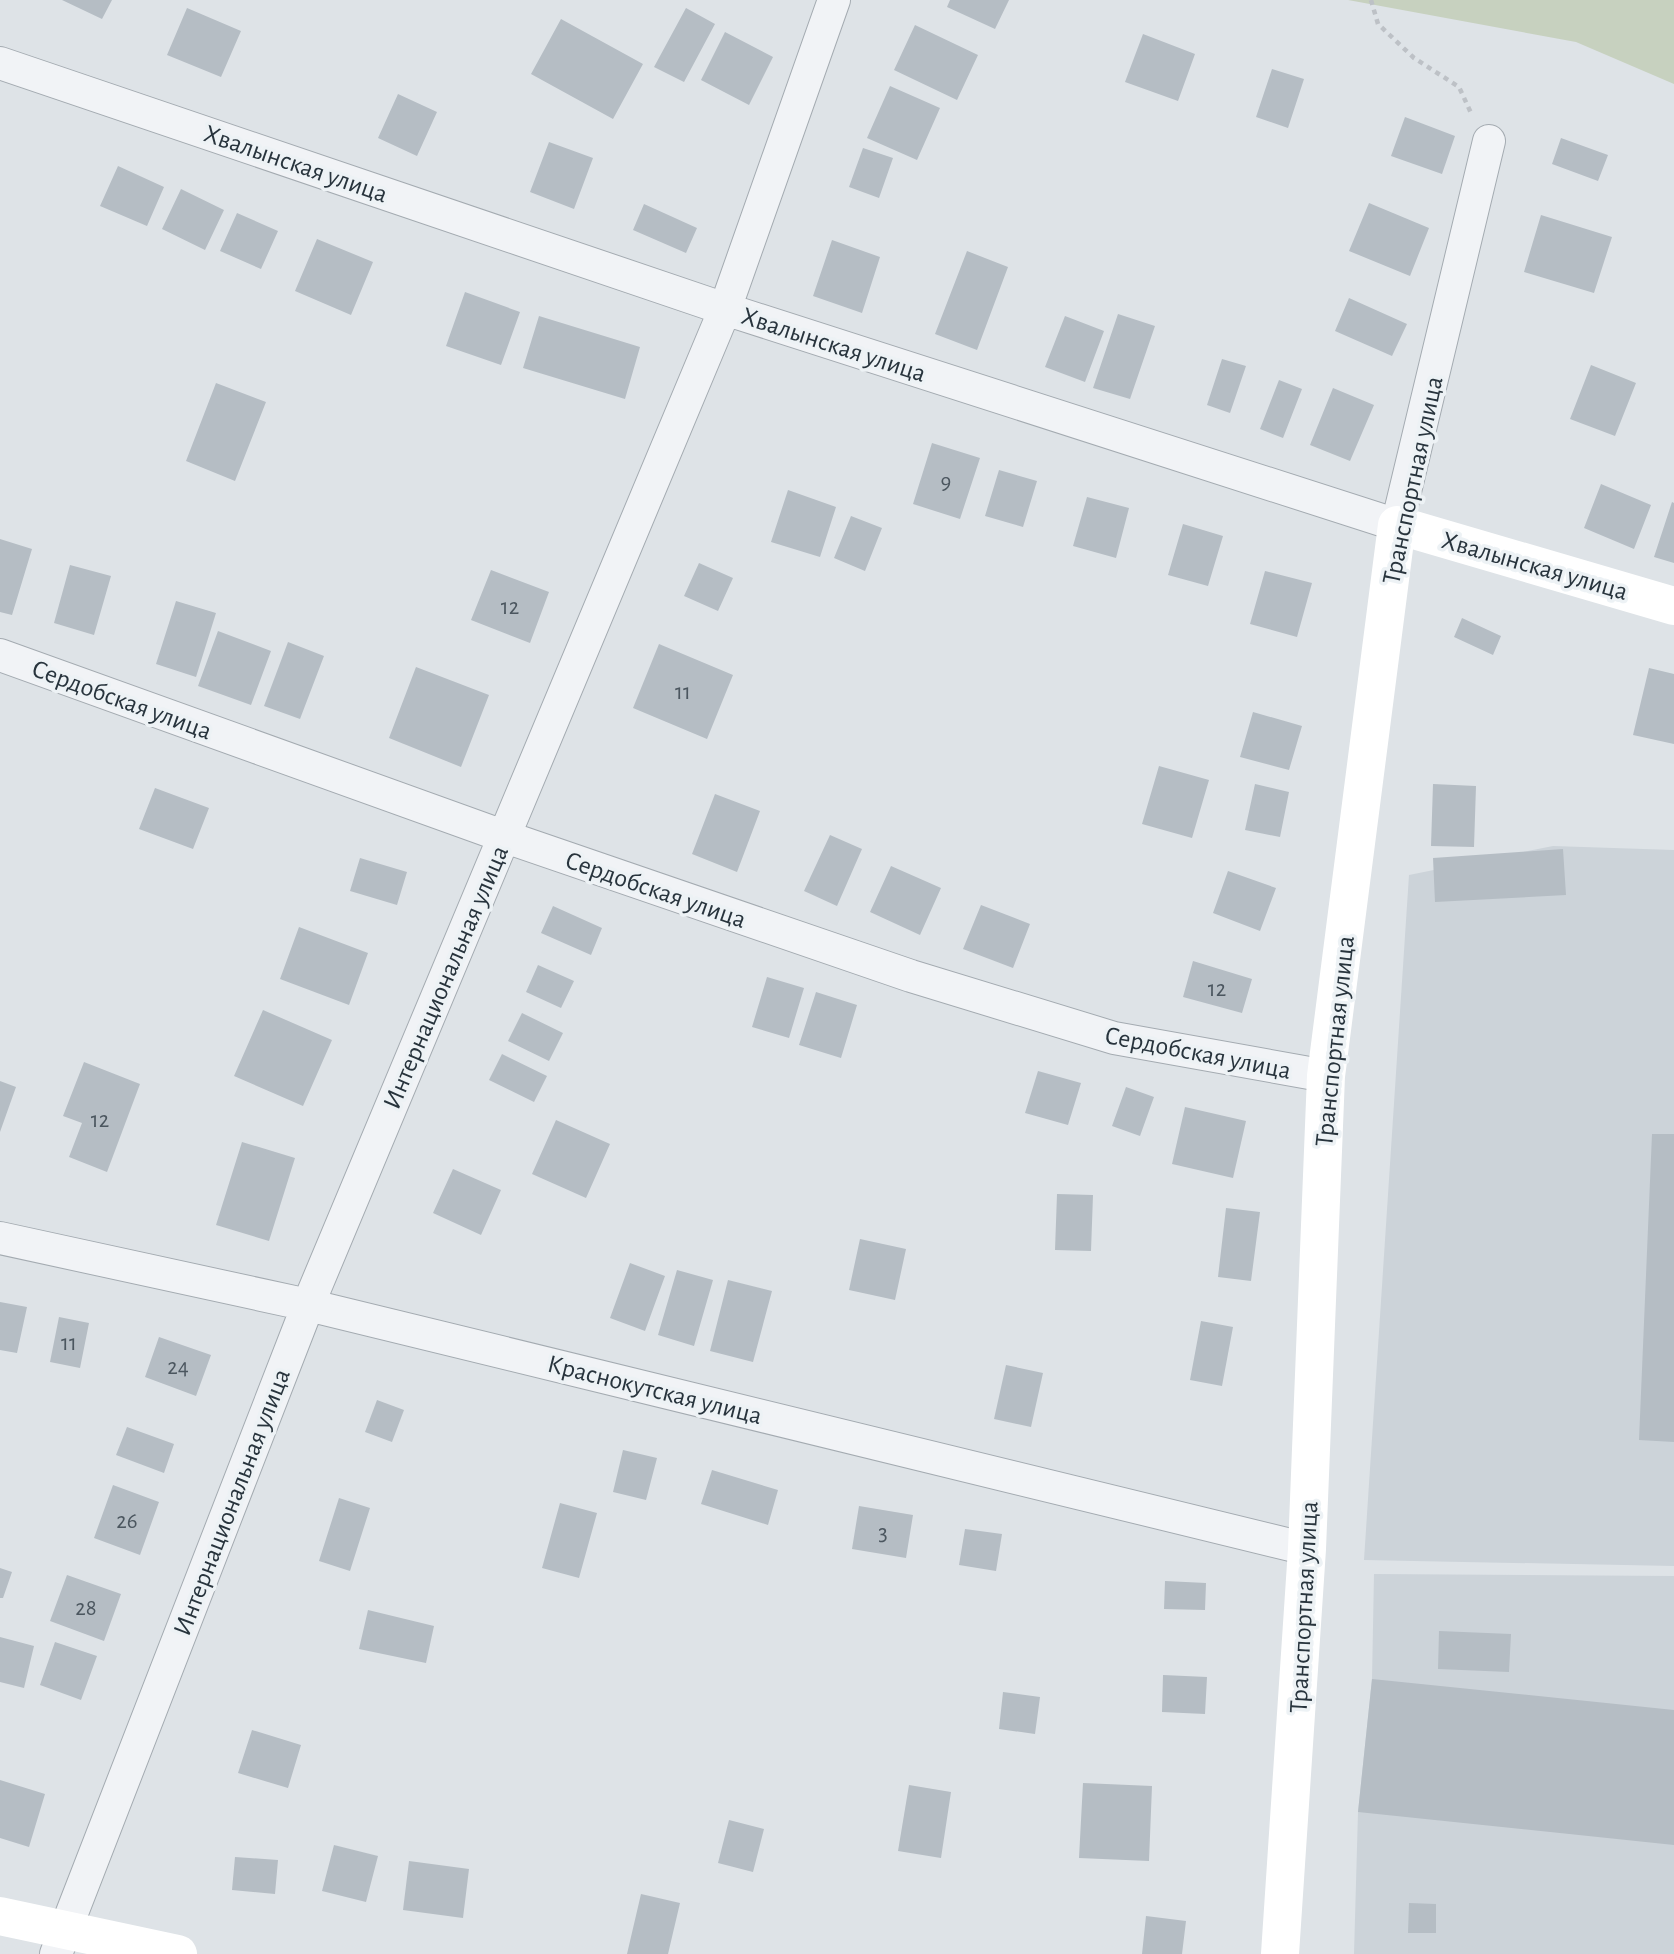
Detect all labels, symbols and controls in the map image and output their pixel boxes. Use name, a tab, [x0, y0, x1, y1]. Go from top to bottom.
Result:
street label: Хвалынская улица	[201, 120, 391, 208]
street label: Хвалынская улица	[738, 303, 929, 387]
street label: Транспортная улица	[1378, 374, 1448, 587]
house number: 9	[941, 471, 951, 494]
street label: Хвалынская улица	[1439, 527, 1631, 605]
house number: 12	[501, 596, 519, 619]
street label: Сердобская улица	[28, 655, 215, 745]
house number: 11	[675, 681, 691, 704]
street label: Интернациональная улица	[379, 842, 513, 1113]
street label: Сердобская улица	[562, 847, 750, 933]
street label: Транспортная улица	[1311, 934, 1359, 1148]
house number: 12	[1208, 978, 1226, 1001]
street label: Сердобская улица	[1102, 1022, 1293, 1084]
house number: 12	[91, 1109, 109, 1132]
house number: 11	[61, 1332, 77, 1355]
street label: Краснокутская улица	[545, 1351, 765, 1429]
house number: 24	[167, 1356, 189, 1379]
street label: Интернациональная улица	[169, 1365, 295, 1639]
street label: Транспортная улица	[1285, 1500, 1323, 1714]
house number: 26	[116, 1510, 138, 1533]
house number: 3	[878, 1522, 888, 1545]
house number: 28	[75, 1597, 97, 1620]

